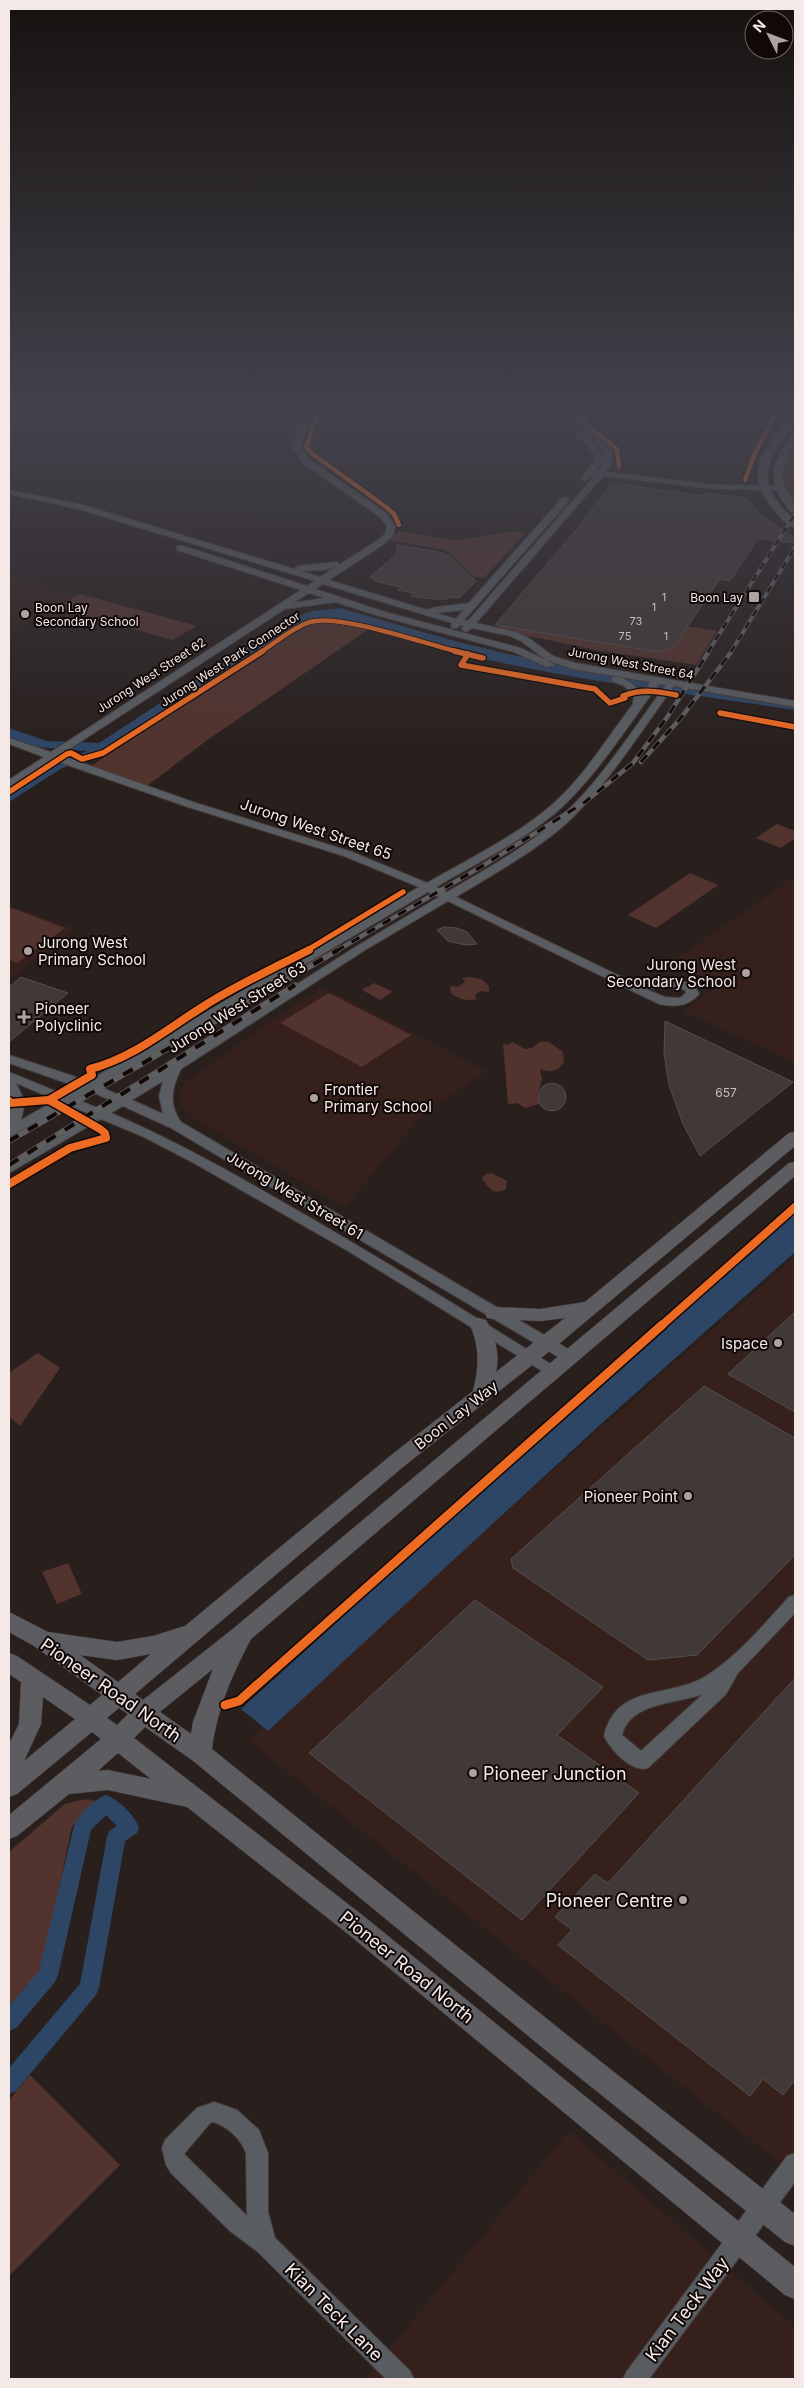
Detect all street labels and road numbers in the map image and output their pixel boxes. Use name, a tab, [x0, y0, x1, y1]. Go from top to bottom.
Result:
street label: Jurong West Park Connector	[157, 608, 303, 710]
street label: Jurong West Street 62	[94, 634, 208, 716]
street label: Jurong West Street 64	[567, 643, 695, 683]
street label: Jurong West Street 65	[238, 794, 394, 864]
street label: Jurong West Street 63	[165, 957, 309, 1057]
street label: Jurong West Street 61	[223, 1147, 367, 1243]
street label: Boon Lay Way	[410, 1376, 502, 1454]
street label: Pioneer Road North	[37, 1634, 185, 1746]
street label: Pioneer Road North	[336, 1906, 478, 2028]
street label: Kian Teck Way	[641, 2253, 733, 2365]
street label: Kian Teck Lane	[281, 2259, 387, 2365]

